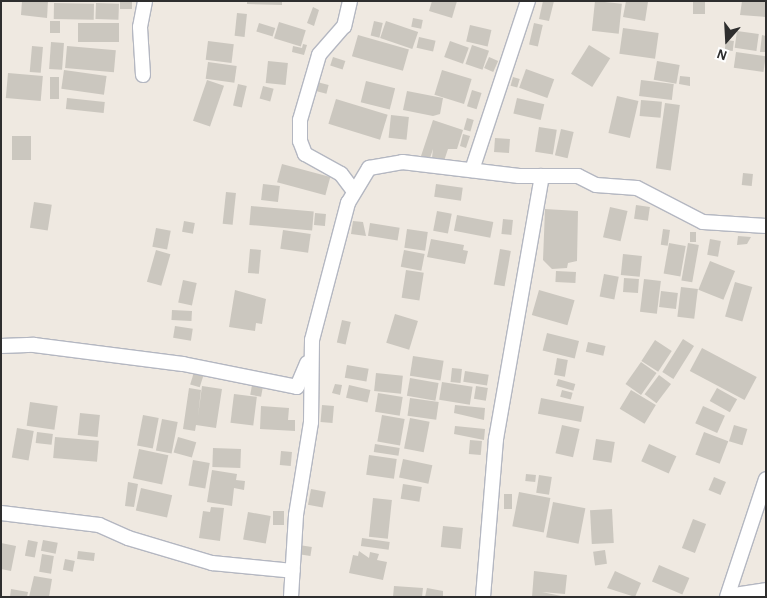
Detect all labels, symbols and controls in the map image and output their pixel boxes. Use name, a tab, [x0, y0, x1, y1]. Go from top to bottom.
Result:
north arrow	[702, 15, 752, 65]
text: N	[715, 46, 729, 62]

